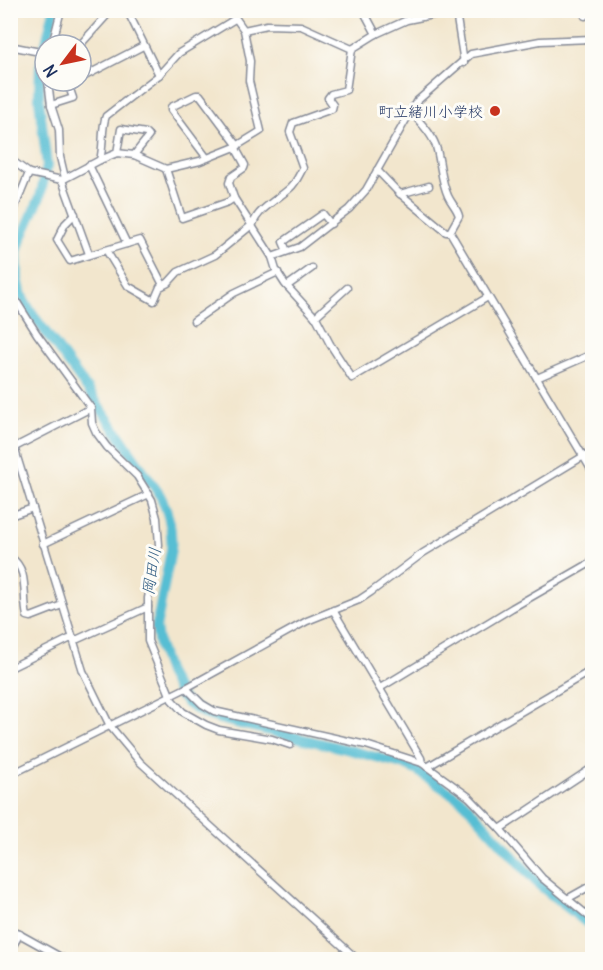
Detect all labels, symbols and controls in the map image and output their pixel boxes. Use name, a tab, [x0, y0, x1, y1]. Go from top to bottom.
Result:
north arrow	[33, 33, 93, 93]
text: N	[39, 61, 62, 81]
place label: 町立緒川小学校	[378, 102, 483, 121]
marker: 町立緒川小学校	[488, 104, 502, 118]
water label: 岡田川	[137, 546, 165, 596]

